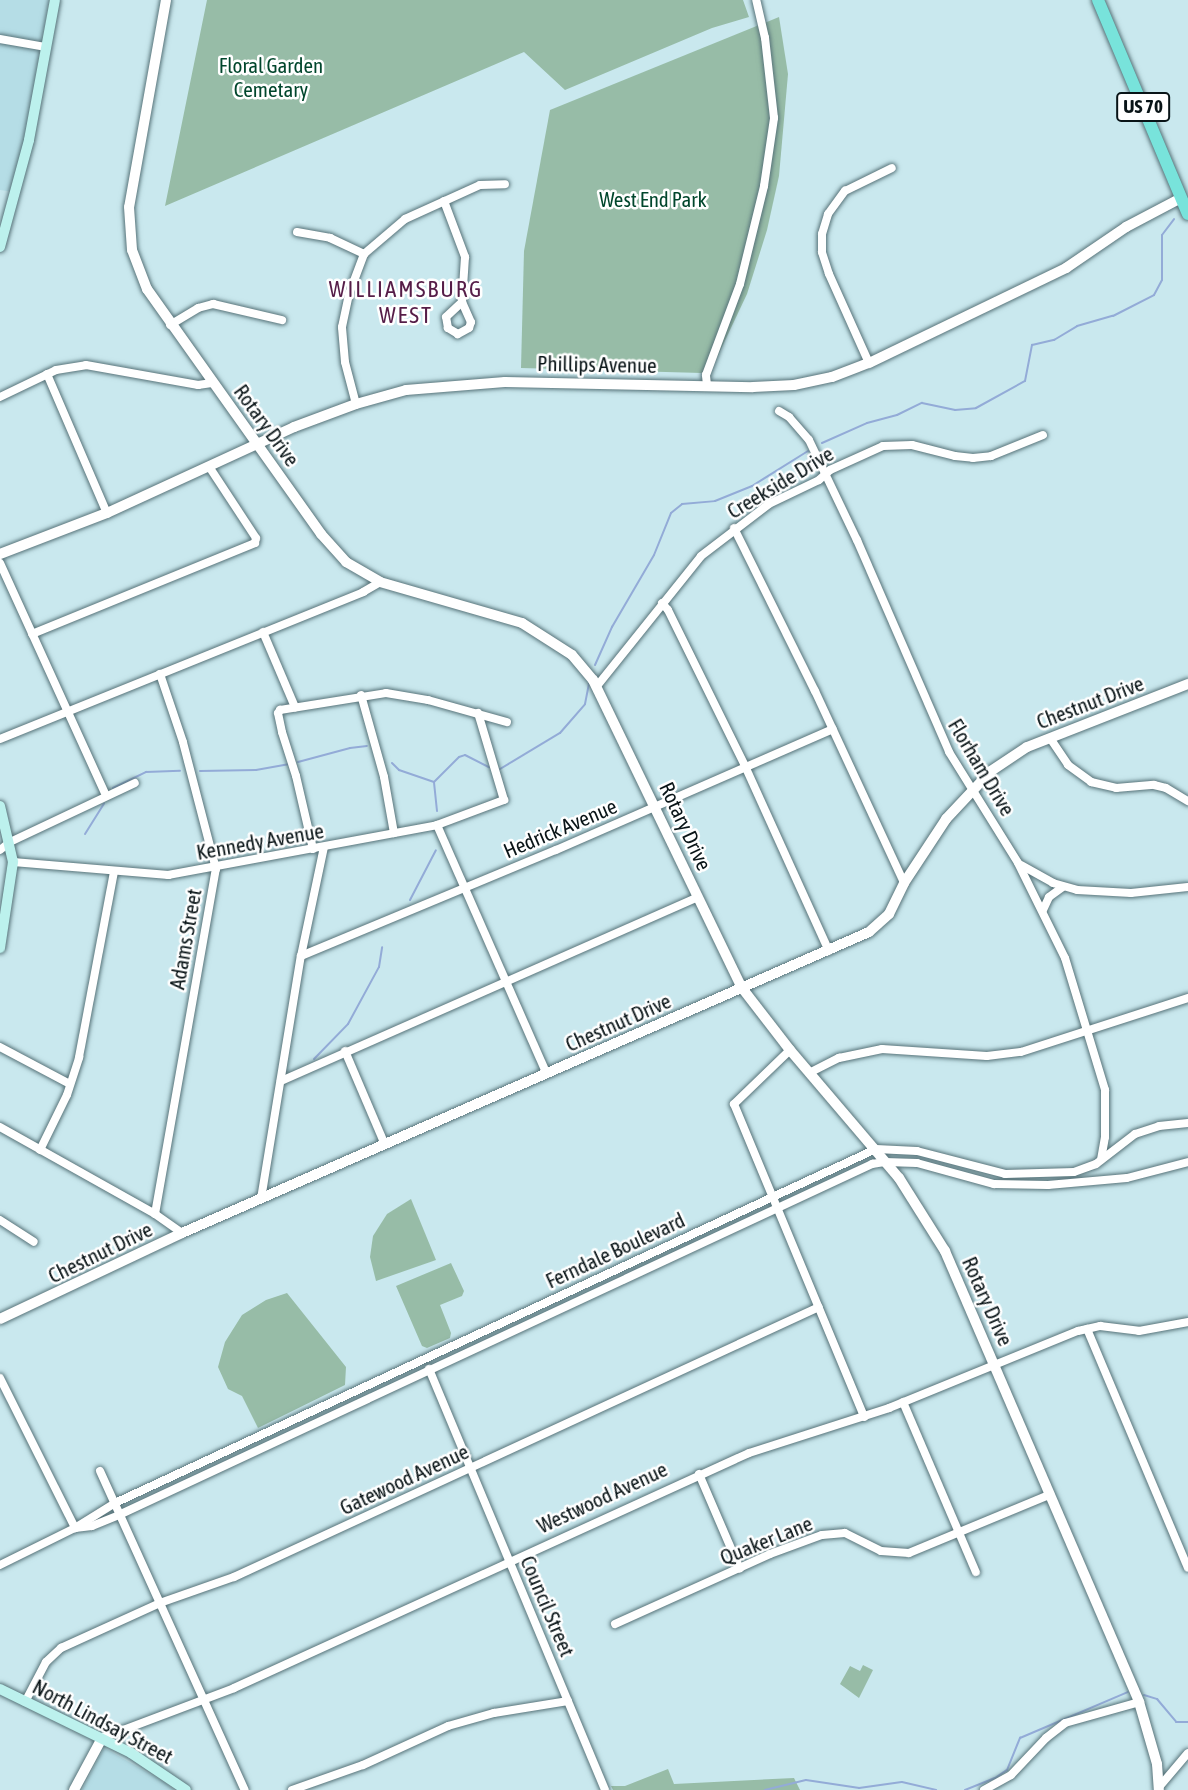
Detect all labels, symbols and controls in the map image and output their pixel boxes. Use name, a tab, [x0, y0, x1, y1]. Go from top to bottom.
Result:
park label: Floral Garden Cemetary	[219, 52, 323, 102]
road number: US 70	[1115, 92, 1171, 122]
park label: West End Park	[599, 186, 707, 212]
district label: WILLIAMSBURG WEST	[330, 275, 482, 329]
street label: Phillips Avenue	[537, 350, 657, 378]
street label: Rotary Drive	[229, 379, 305, 471]
street label: Creekside Drive	[722, 440, 838, 524]
street label: Chestnut Drive	[1033, 670, 1147, 734]
street label: Florham Drive	[943, 714, 1021, 820]
street label: Rotary Drive	[655, 778, 717, 874]
street label: Hedrick Avenue	[500, 793, 620, 863]
street label: Kennedy Avenue	[194, 817, 326, 865]
street label: Adams Street	[164, 887, 206, 991]
street label: Chestnut Drive	[561, 988, 675, 1056]
street label: Ferndale Boulevard	[542, 1207, 688, 1293]
street label: Chestnut Drive	[44, 1216, 156, 1288]
street label: Rotary Drive	[957, 1253, 1019, 1349]
street label: Gatewood Avenue	[336, 1438, 472, 1520]
street label: Westwood Avenue	[533, 1456, 671, 1538]
street label: Quaker Lane	[716, 1510, 816, 1570]
street label: Council Street	[516, 1552, 580, 1660]
street label: North Lindsay Street	[29, 1673, 177, 1769]

